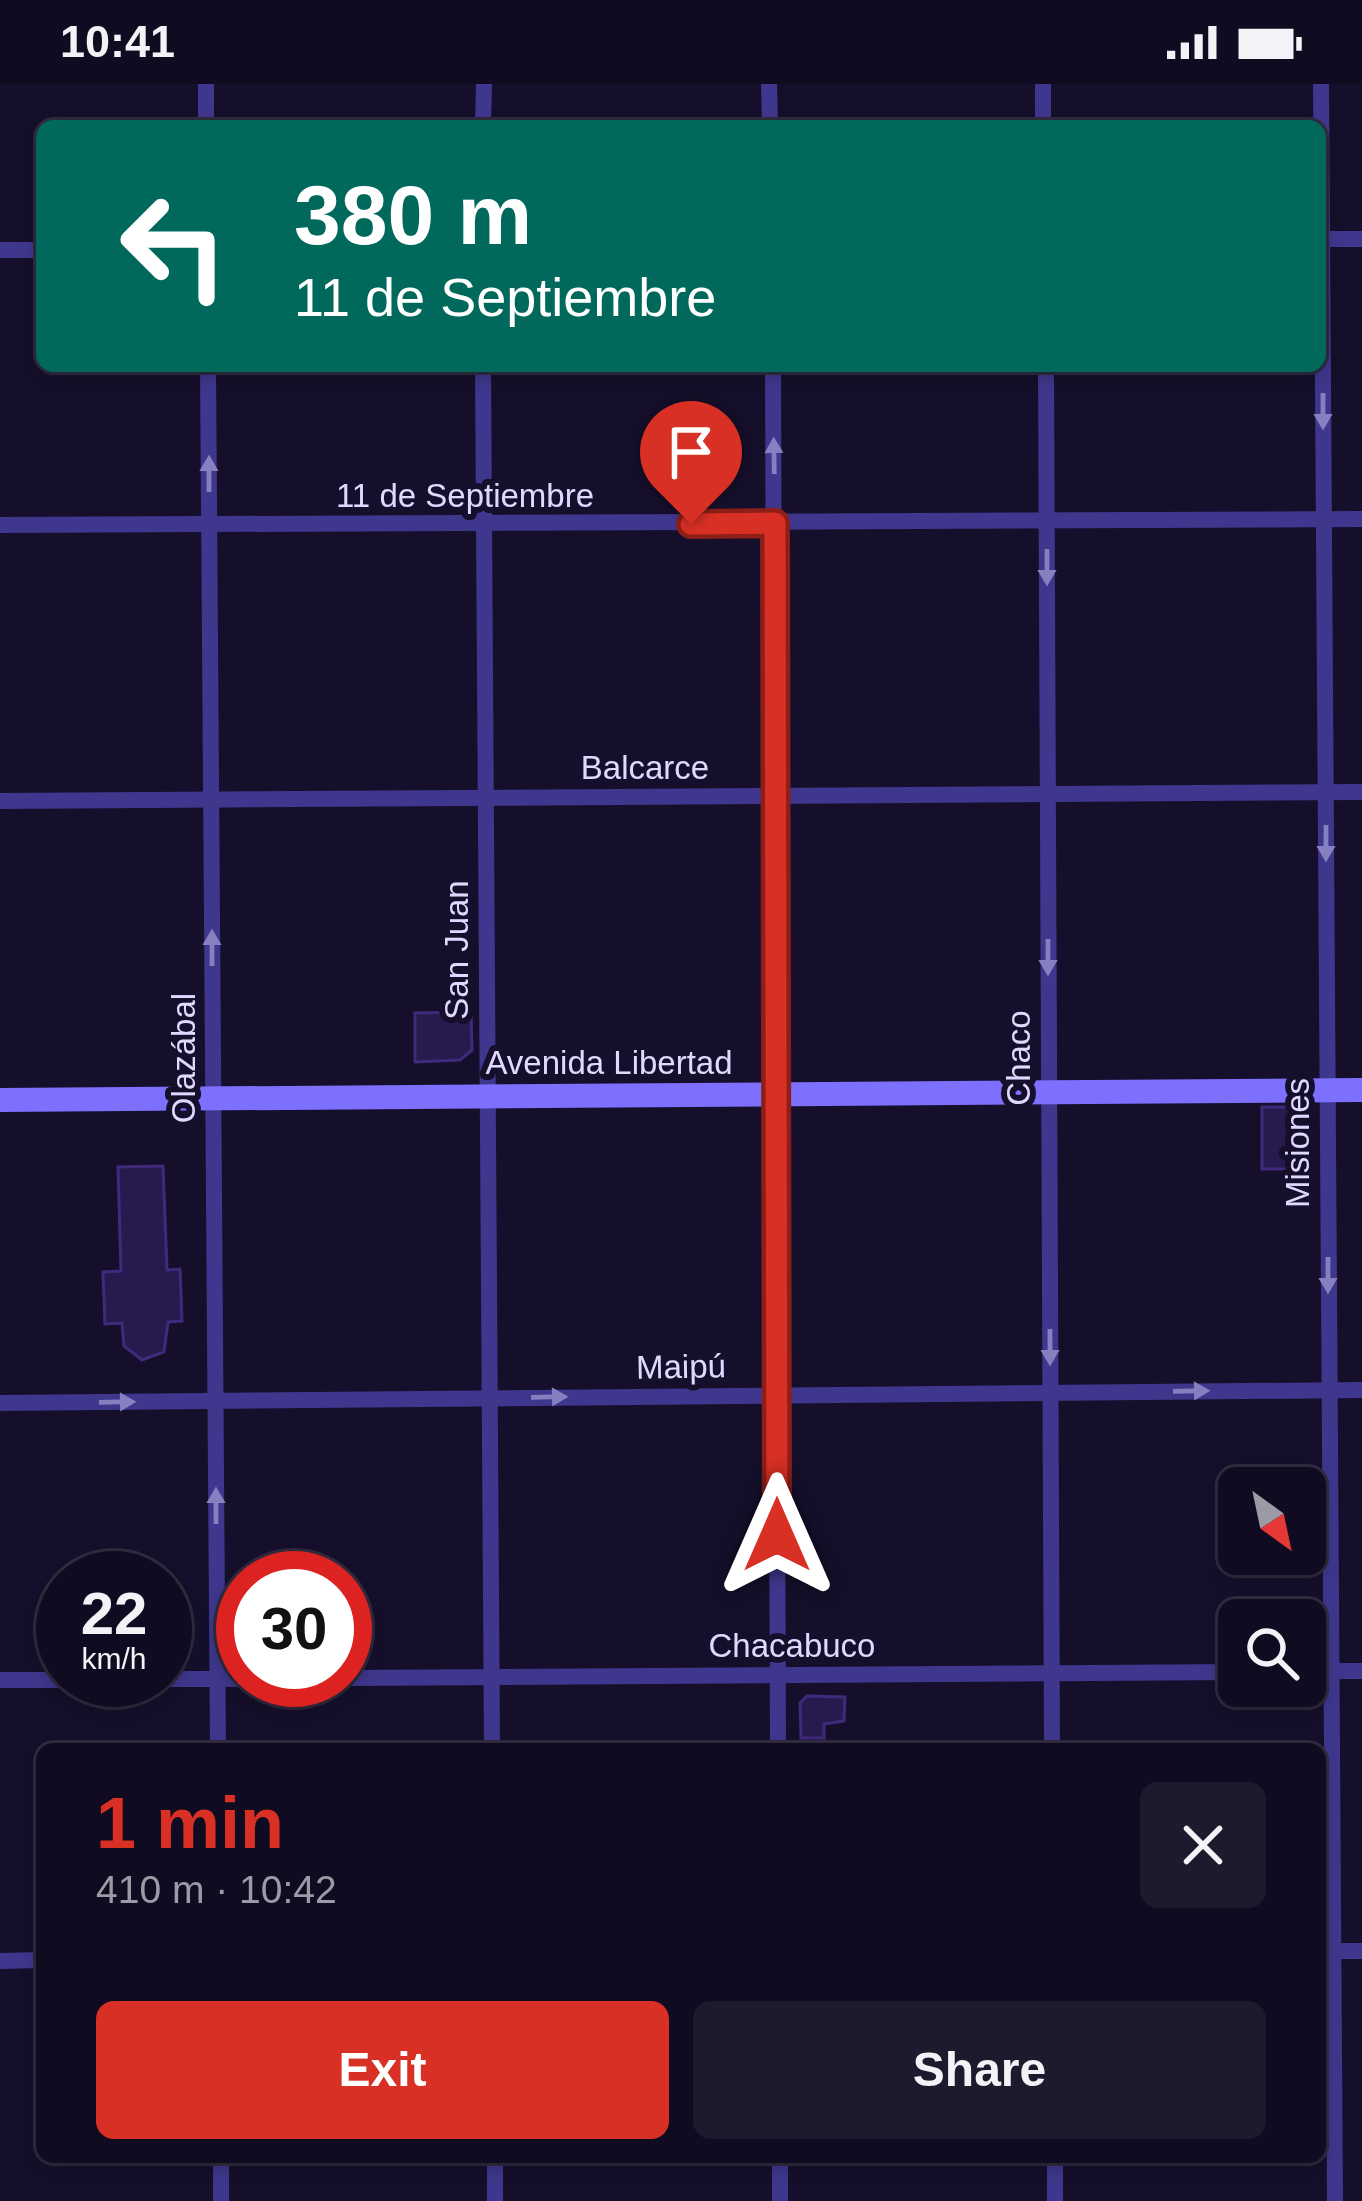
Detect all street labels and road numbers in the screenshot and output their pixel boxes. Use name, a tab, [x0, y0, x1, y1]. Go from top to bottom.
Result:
street label: 11 de Septiembre	[336, 477, 594, 514]
street label: Balcarce	[581, 749, 709, 786]
street label: San Juan	[438, 880, 475, 1020]
street label: Olazábal	[165, 993, 202, 1123]
street label: Chaco	[1000, 1010, 1037, 1106]
street label: Avenida Libertad	[485, 1044, 733, 1081]
street label: Misiones	[1279, 1078, 1316, 1208]
street label: Maipú	[636, 1347, 726, 1386]
street label: Chacabuco	[709, 1627, 875, 1664]

